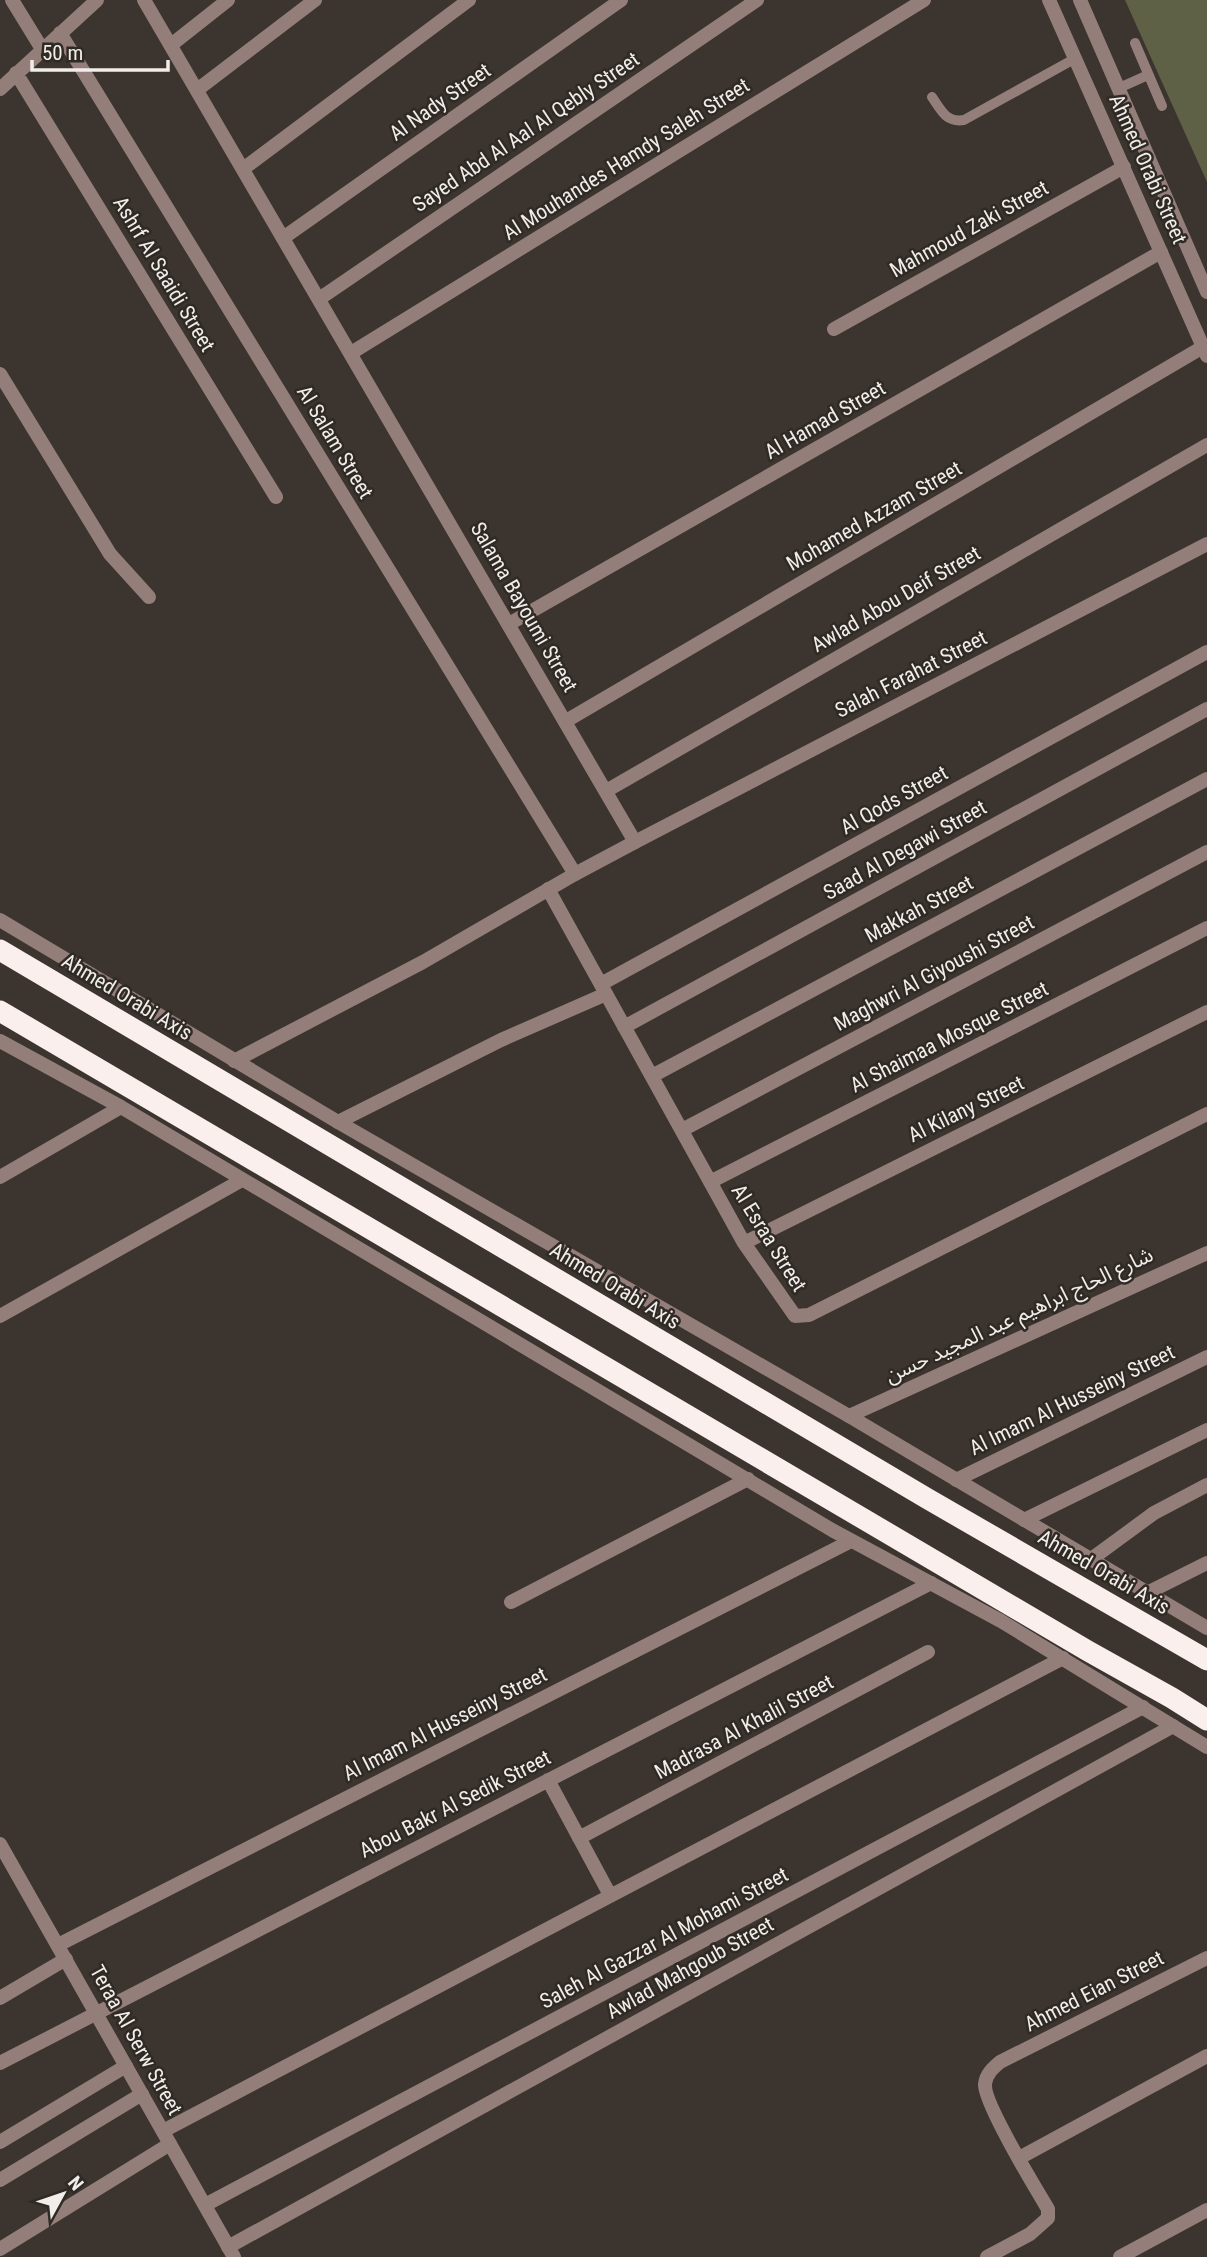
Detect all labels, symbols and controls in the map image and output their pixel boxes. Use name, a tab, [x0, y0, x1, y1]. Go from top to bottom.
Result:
scale bar	[32, 28, 168, 72]
text: 50 m	[42, 41, 83, 65]
street label: Sayed Abd Al Aal Al Qebly Street	[408, 47, 644, 217]
street label: Al Nady Street	[385, 58, 495, 146]
street label: Al Mouhandes Hamdy Saleh Street	[498, 73, 754, 245]
street label: Ahmed Orabi Street	[1104, 91, 1192, 247]
street label: Mahmoud Zaki Street	[886, 176, 1052, 282]
street label: Ashrf Al Saaidi Street	[108, 192, 220, 356]
street label: Al Hamad Street	[760, 376, 890, 464]
street label: Al Salam Street	[292, 381, 378, 503]
street label: Mohamed Azzam Street	[782, 456, 966, 576]
street label: Salama Bayoumi Street	[466, 518, 582, 696]
street label: Awlad Abou Deif Street	[807, 541, 985, 657]
street label: Salah Farahat Street	[831, 625, 991, 723]
street label: Al Qods Street	[836, 761, 952, 839]
street label: Saad Al Degawi Street	[819, 795, 991, 905]
street label: Makkah Street	[861, 870, 977, 948]
street label: Maghwri Al Giyoushi Street	[830, 910, 1038, 1036]
street label: Ahmed Orabi Axis	[58, 949, 196, 1045]
street label: Al Shaimaa Mosque Street	[846, 977, 1052, 1097]
street label: Al Kilany Street	[904, 1071, 1028, 1147]
street label: Al Esraa Street	[727, 1180, 811, 1296]
street label: Ahmed Orabi Axis	[546, 1238, 684, 1334]
street label: شارع الحاج ابراهيم عبد المجيد حسن	[881, 1242, 1158, 1391]
street label: Al Imam Al Husseiny Street	[966, 1340, 1178, 1460]
street label: Ahmed Orabi Axis	[1034, 1525, 1174, 1619]
street label: Al Imam Al Husseiny Street	[339, 1662, 551, 1786]
street label: Madrasa Al Khalil Street	[651, 1670, 837, 1784]
street label: Abou Bakr Al Sedik Street	[355, 1745, 555, 1863]
street label: Saleh Al Gazzar Al Mohami Street	[536, 1862, 792, 2014]
street label: Awlad Mahgoub Street	[602, 1912, 778, 2024]
street label: Ahmed Eian Street	[1021, 1946, 1167, 2036]
street label: Teraa Al Serw Street	[85, 1961, 187, 2119]
north arrow	[28, 2159, 98, 2229]
text: N	[63, 2172, 88, 2195]

